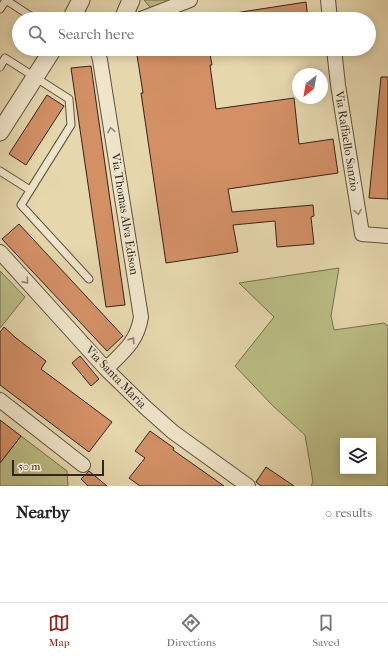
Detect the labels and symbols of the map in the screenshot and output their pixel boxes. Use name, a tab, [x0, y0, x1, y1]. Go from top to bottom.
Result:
north arrow	[292, 68, 328, 104]
street label: Via Raffaello Sanzio	[332, 89, 362, 192]
one-way arrow	[107, 127, 116, 133]
street label: Via Thomas Alva Edison	[108, 151, 142, 276]
one-way arrow	[353, 209, 362, 215]
one-way arrow	[22, 276, 29, 284]
one-way arrow	[128, 337, 135, 344]
street label: Via Santa Maria	[82, 342, 150, 411]
scale bar	[12, 458, 104, 477]

